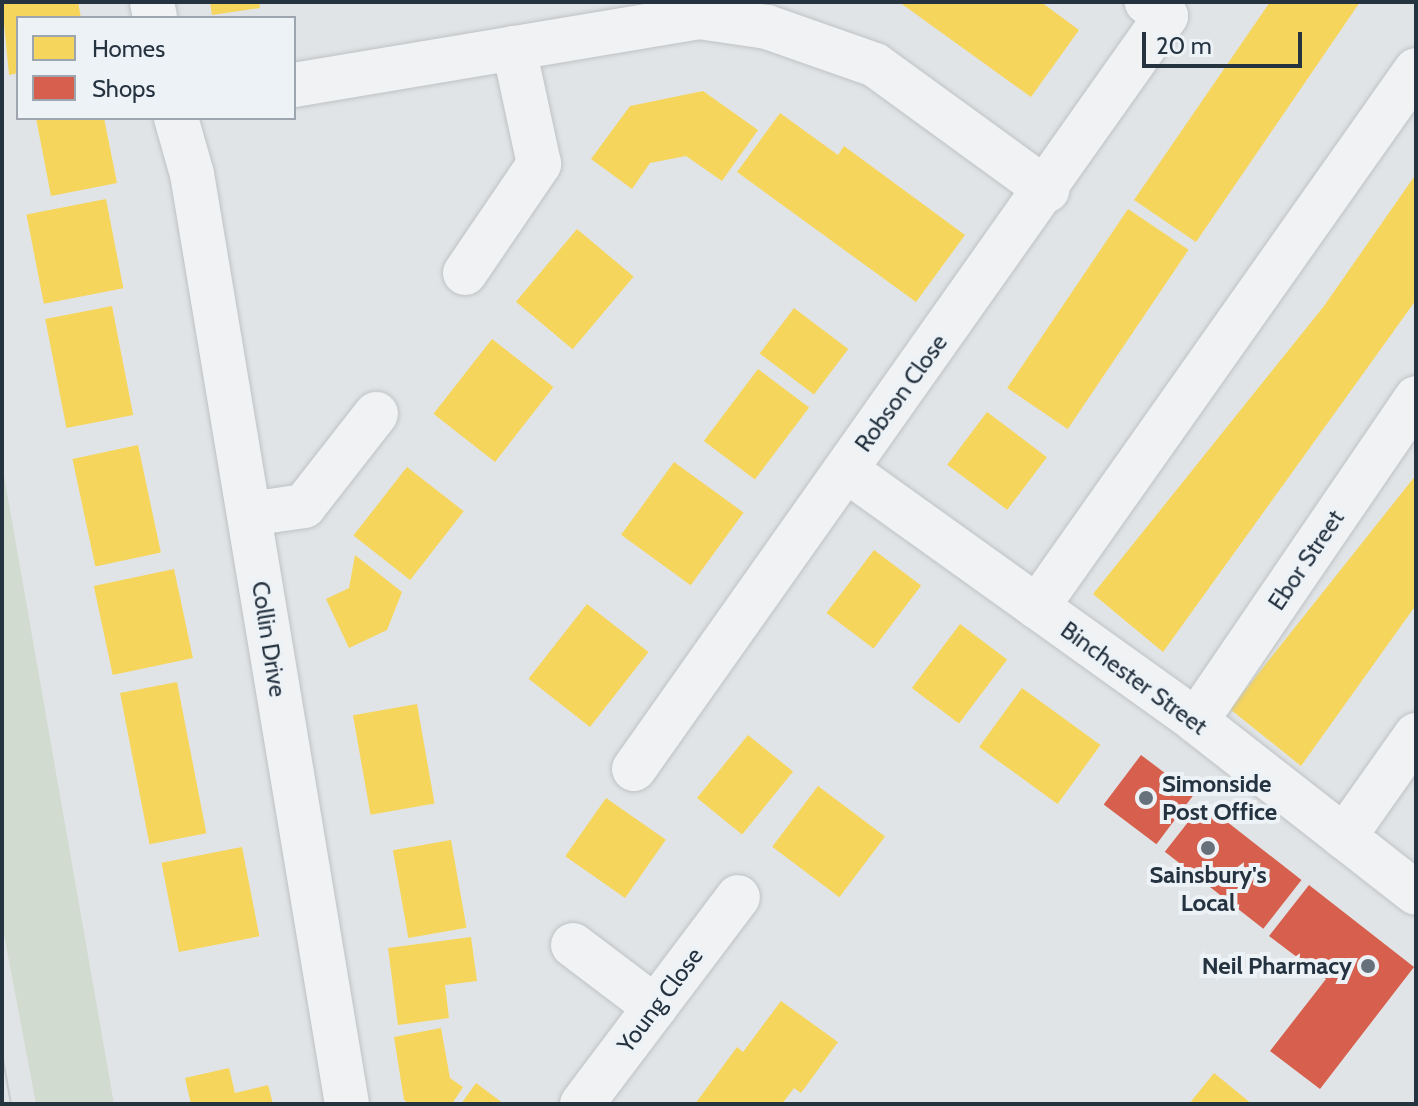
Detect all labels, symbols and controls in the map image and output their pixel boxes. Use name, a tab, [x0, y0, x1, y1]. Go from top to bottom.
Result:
legend	[16, 16, 296, 120]
scale bar	[1146, 16, 1306, 66]
text: 20 m	[1156, 31, 1212, 60]
text: Homes	[92, 34, 165, 63]
text: Shops	[92, 74, 155, 103]
street label: Robson Close	[849, 329, 953, 457]
street label: Ebor Street	[1262, 504, 1350, 616]
street label: Collin Drive	[246, 579, 292, 699]
street label: Binchester Street	[1055, 615, 1213, 741]
place label: Simonside Post Office	[1162, 770, 1277, 826]
marker: Simonside Post Office	[1137, 789, 1155, 807]
marker: Sainsbury's Local	[1199, 839, 1217, 857]
place label: Sainsbury's Local	[1149, 861, 1267, 917]
street label: Young Close	[611, 942, 709, 1058]
place label: Neil Pharmacy	[1202, 952, 1352, 980]
marker: Neil Pharmacy	[1359, 957, 1377, 975]

